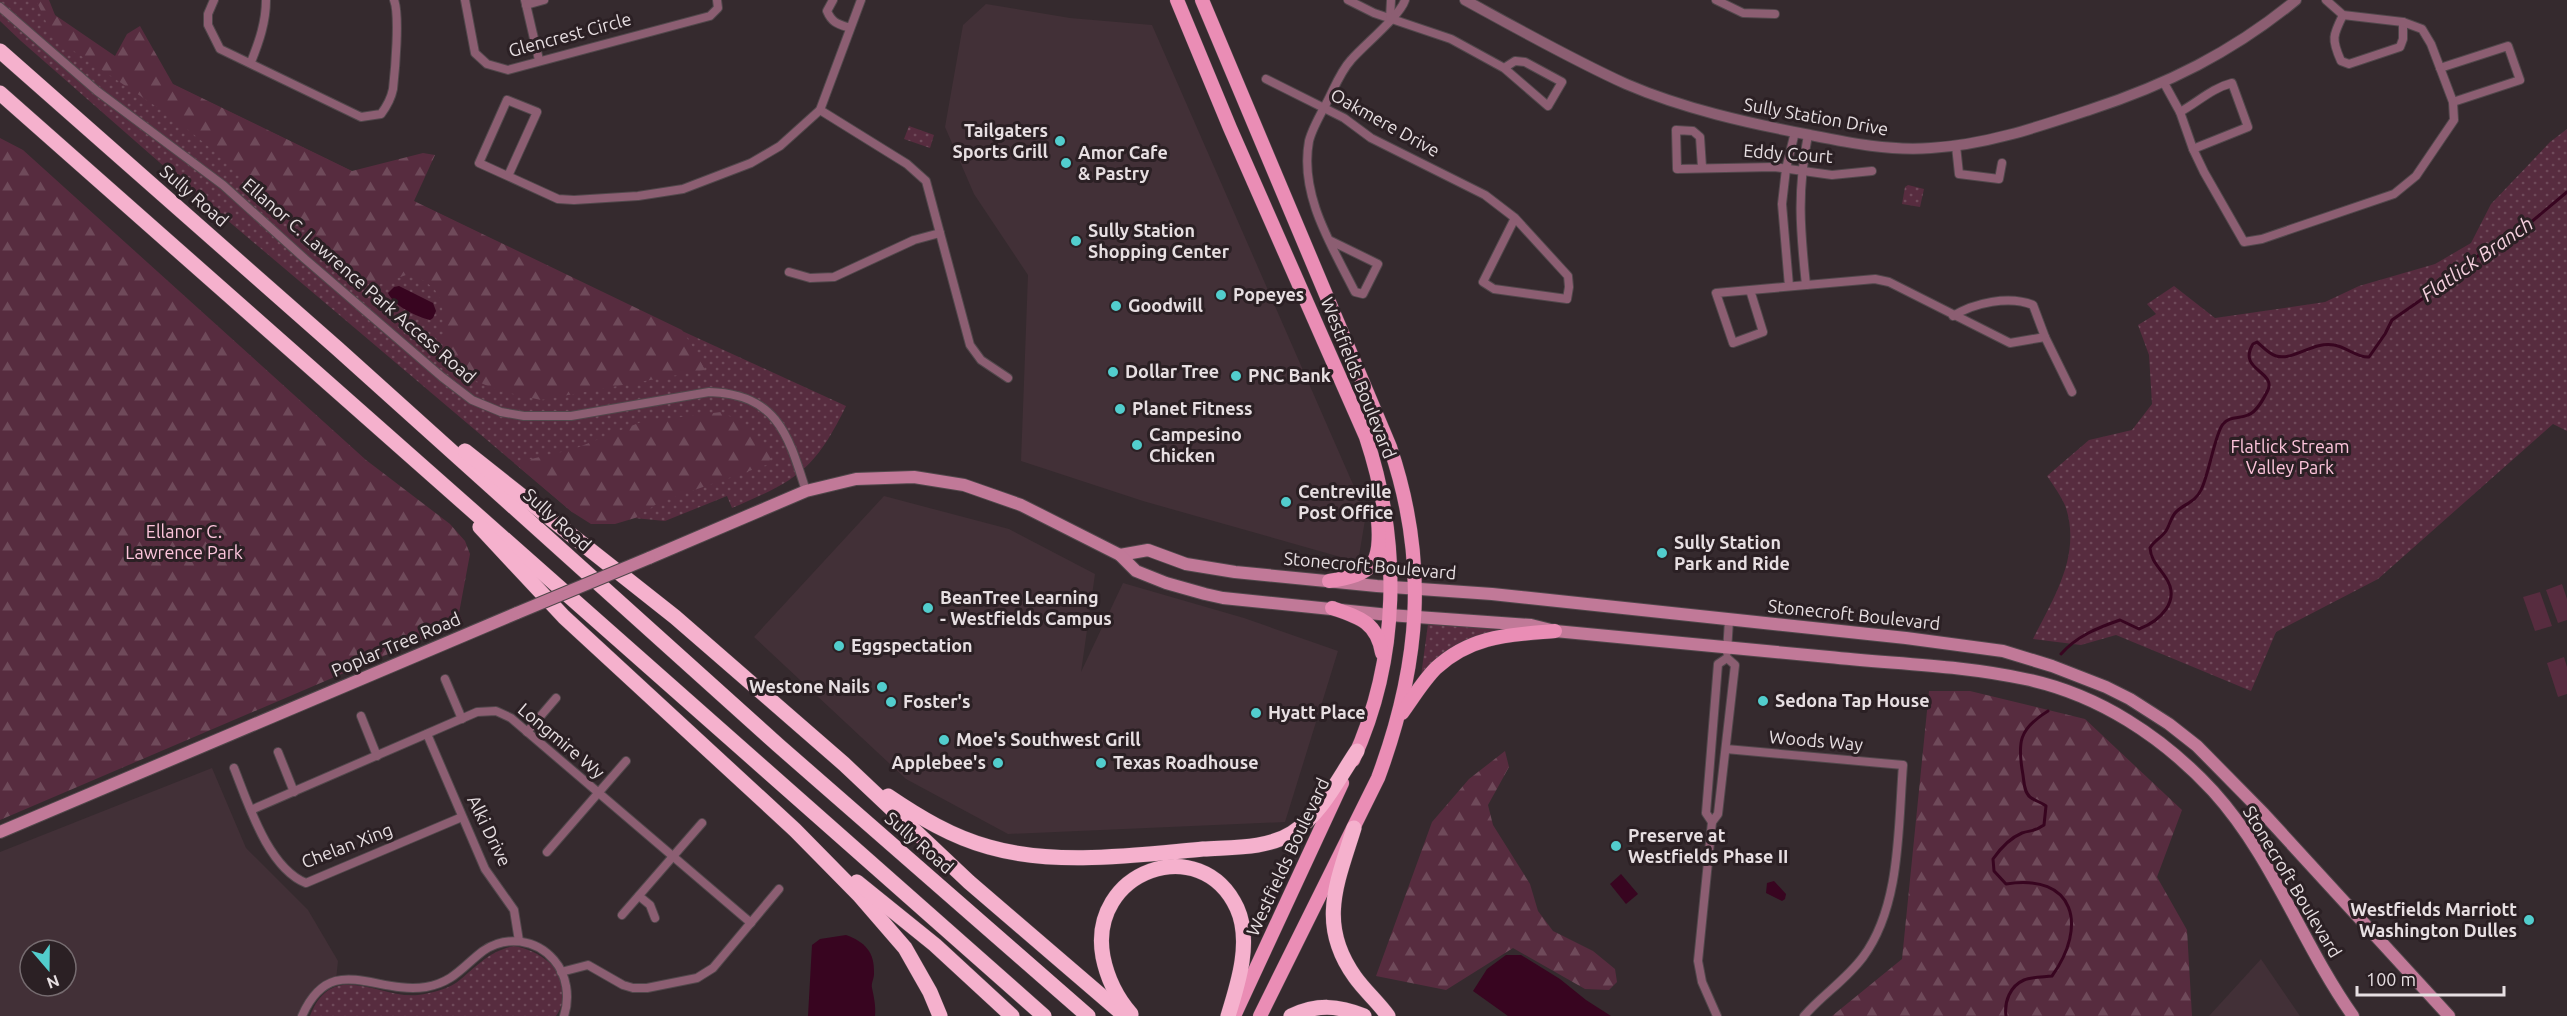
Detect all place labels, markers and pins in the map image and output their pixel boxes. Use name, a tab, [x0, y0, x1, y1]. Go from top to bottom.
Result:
place label: Tailgaters Sports Grill	[952, 120, 1049, 161]
marker: Tailgaters Sports Grill	[1053, 134, 1067, 148]
place label: Amor Cafe & Pastry	[1078, 142, 1168, 183]
marker: Amor Cafe & Pastry	[1059, 156, 1073, 170]
place label: Sully Station Shopping Center	[1088, 220, 1230, 261]
marker: Sully Station Shopping Center	[1069, 234, 1083, 248]
place label: Popeyes	[1233, 284, 1304, 304]
marker: Popeyes	[1214, 288, 1228, 302]
place label: Goodwill	[1128, 295, 1203, 315]
marker: Goodwill	[1109, 299, 1123, 313]
place label: Dollar Tree	[1125, 361, 1219, 381]
marker: Dollar Tree	[1106, 365, 1120, 379]
place label: PNC Bank	[1248, 365, 1331, 385]
marker: PNC Bank	[1229, 369, 1243, 383]
place label: Planet Fitness	[1132, 398, 1253, 418]
marker: Planet Fitness	[1113, 402, 1127, 416]
place label: Campesino Chicken	[1149, 424, 1242, 465]
marker: Campesino Chicken	[1130, 438, 1144, 452]
place label: Centreville Post Office	[1298, 481, 1393, 522]
marker: Centreville Post Office	[1279, 495, 1293, 509]
place label: Sully Station Park and Ride	[1674, 532, 1790, 573]
marker: Sully Station Park and Ride	[1655, 546, 1669, 560]
place label: BeanTree Learning - Westfields Campus	[940, 587, 1112, 628]
marker: BeanTree Learning - Westfields Campus	[921, 601, 935, 615]
place label: Eggspectation	[851, 635, 973, 655]
marker: Eggspectation	[832, 639, 846, 653]
place label: Westone Nails	[749, 676, 870, 696]
marker: Westone Nails	[875, 680, 889, 694]
place label: Sedona Tap House	[1775, 690, 1930, 710]
place label: Foster's	[903, 691, 970, 711]
marker: Sedona Tap House	[1756, 694, 1770, 708]
marker: Foster's	[884, 695, 898, 709]
place label: Hyatt Place	[1268, 702, 1366, 722]
marker: Hyatt Place	[1249, 706, 1263, 720]
place label: Moe's Southwest Grill	[956, 729, 1141, 749]
marker: Moe's Southwest Grill	[937, 733, 951, 747]
place label: Applebee's	[892, 752, 986, 772]
place label: Texas Roadhouse	[1113, 752, 1259, 772]
marker: Applebee's	[991, 756, 1005, 770]
marker: Texas Roadhouse	[1094, 756, 1108, 770]
place label: Preserve at Westfields Phase II	[1628, 825, 1788, 866]
marker: Preserve at Westfields Phase II	[1609, 839, 1623, 853]
place label: Westfields Marriott Washington Dulles	[2350, 899, 2517, 940]
marker: Westfields Marriott Washington Dulles	[2522, 913, 2536, 927]

